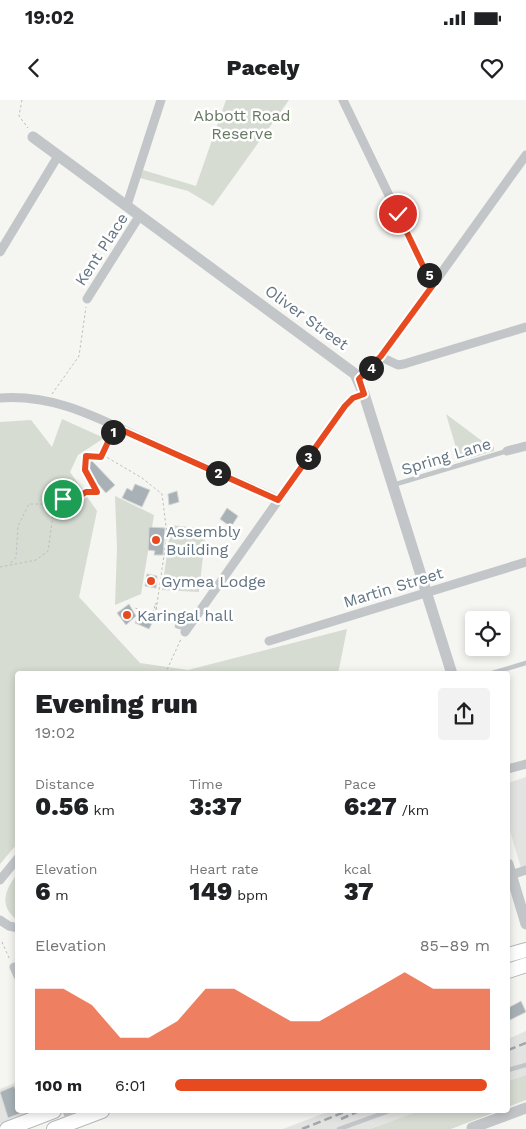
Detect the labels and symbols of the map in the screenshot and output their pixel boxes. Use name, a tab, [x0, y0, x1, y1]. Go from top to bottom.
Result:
park label: Abbott Road Reserve	[194, 106, 290, 143]
pin	[377, 193, 419, 235]
street label: Kent Place	[71, 209, 132, 289]
pin: 5	[416, 262, 442, 288]
street label: Oliver Street	[261, 281, 352, 354]
pin: 4	[358, 356, 384, 380]
pin: 1	[100, 420, 126, 444]
street label: Spring Lane	[399, 434, 493, 479]
pin: 3	[296, 444, 320, 470]
pin: 2	[206, 460, 230, 486]
pin	[42, 478, 84, 520]
place label: Assembly Building	[166, 522, 241, 559]
marker: Assembly Building	[150, 534, 162, 546]
street label: Martin Street	[341, 563, 446, 612]
place label: Gymea Lodge	[161, 572, 266, 591]
marker: Gymea Lodge	[145, 575, 157, 587]
place label: Karingal hall	[137, 606, 233, 625]
marker: Karingal hall	[121, 609, 133, 621]

